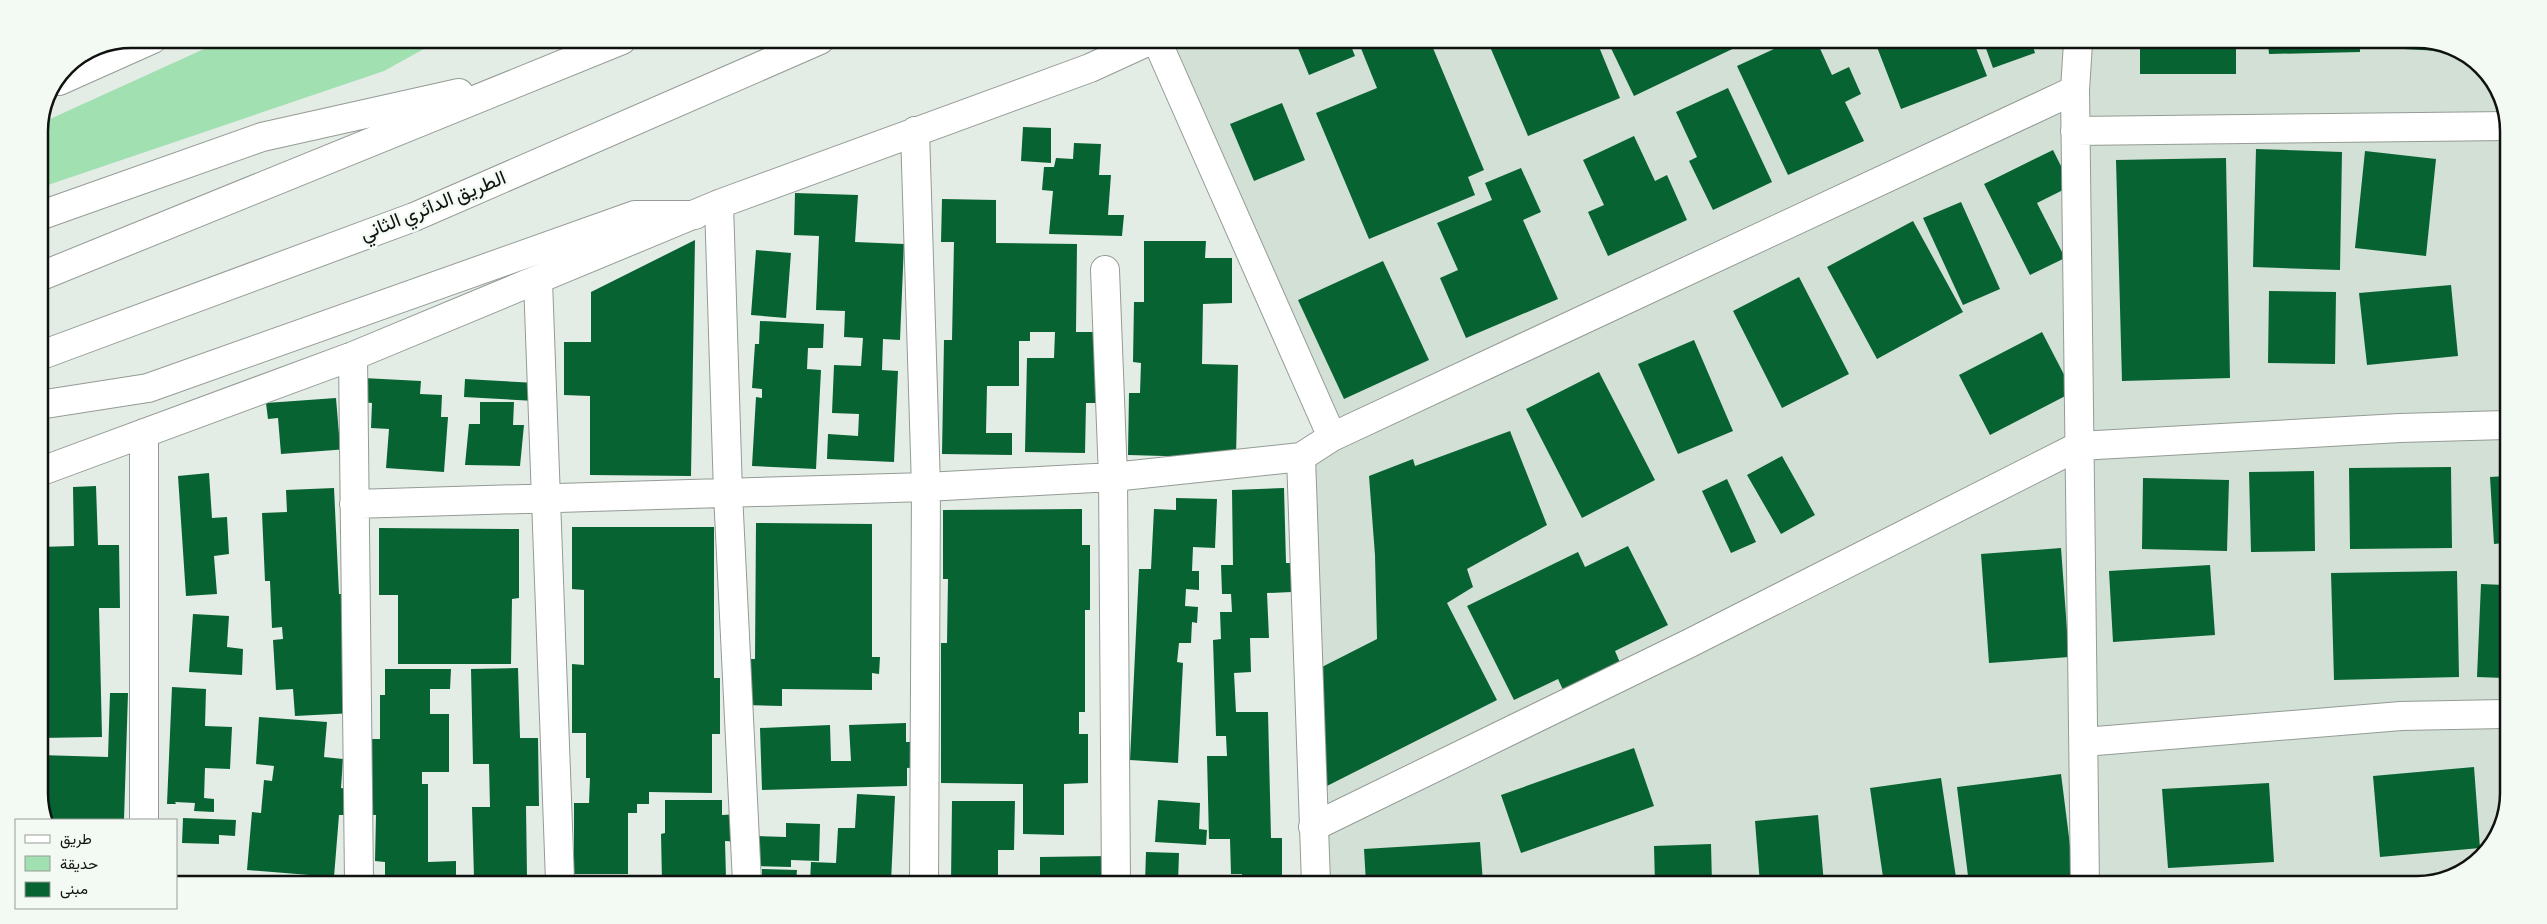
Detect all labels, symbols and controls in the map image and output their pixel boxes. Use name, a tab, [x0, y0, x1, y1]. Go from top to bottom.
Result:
street label: الطريق الدائري الثاني	[357, 168, 511, 250]
legend	[15, 819, 178, 909]
text: طريق	[60, 832, 92, 849]
text: حديقة	[60, 857, 98, 873]
text: مبنى	[60, 882, 88, 899]

